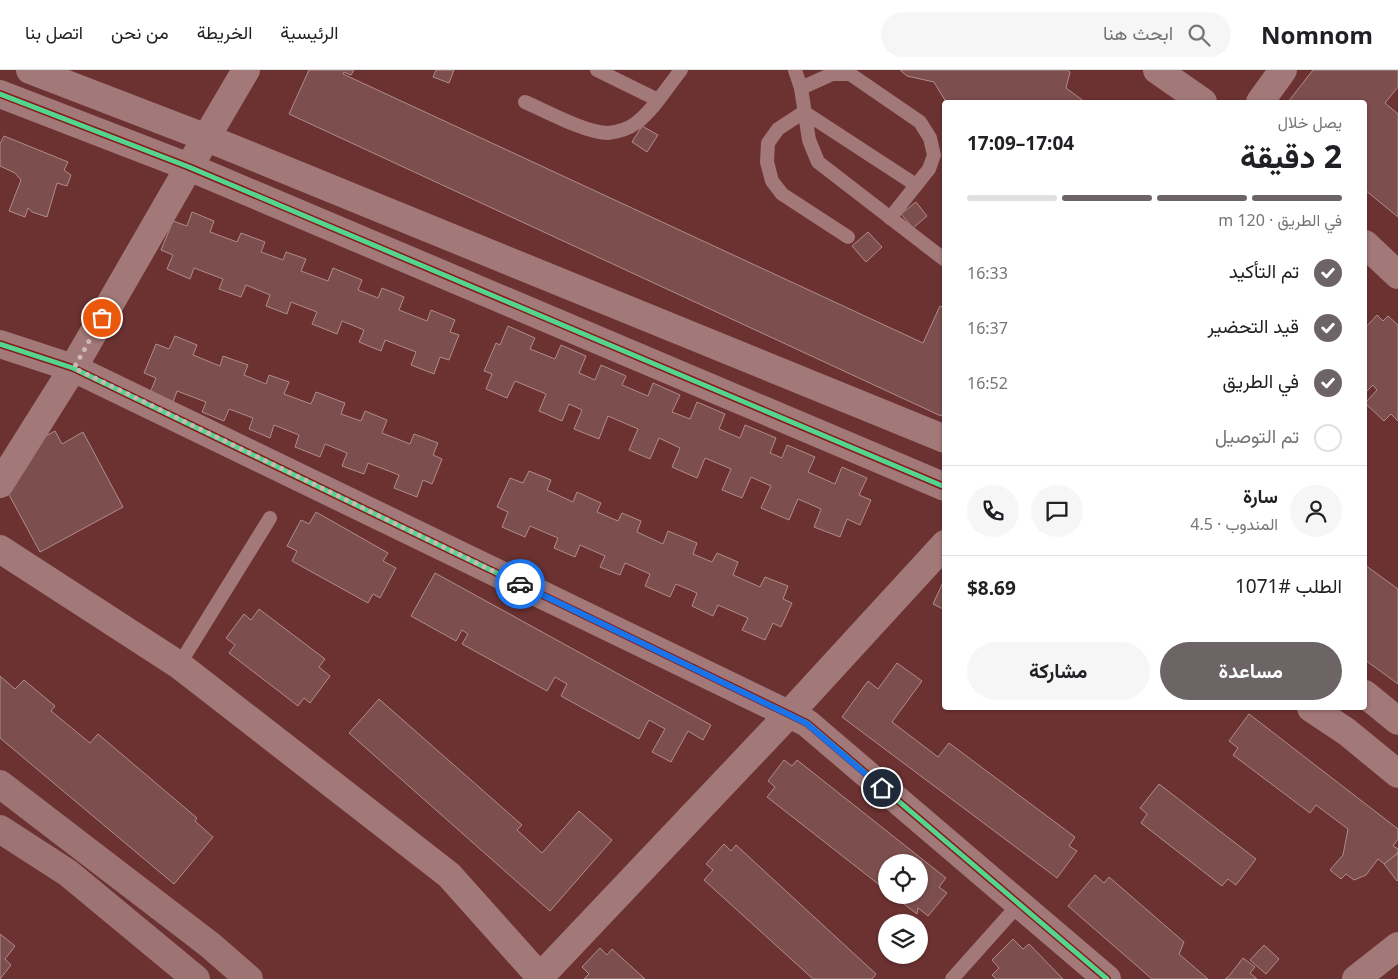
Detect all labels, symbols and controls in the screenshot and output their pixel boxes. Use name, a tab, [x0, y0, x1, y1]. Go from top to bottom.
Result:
search box	[881, 12, 1231, 57]
text: Nomnom	[1261, 18, 1373, 51]
text: اتصل بنا	[25, 20, 83, 44]
text: من نحن	[111, 20, 169, 44]
text: الخريطة	[197, 20, 252, 44]
text: الرئيسية	[280, 20, 339, 44]
text: ابحث هنا	[1103, 20, 1173, 46]
icon: search	[1185, 21, 1213, 49]
text: يصل خلال	[1278, 111, 1342, 133]
text: 17:04–17:09	[967, 130, 1074, 156]
text: 2 دقيقة	[1240, 134, 1342, 177]
text: في الطريق · 120 m	[1218, 209, 1342, 231]
text: تم التأكيد	[1229, 258, 1299, 284]
icon: check	[1314, 259, 1342, 287]
text: 16:33	[967, 262, 1008, 284]
pin	[81, 297, 123, 339]
icon: bag	[88, 304, 116, 332]
text: قيد التحضير	[1208, 313, 1299, 339]
icon: check	[1314, 314, 1342, 342]
text: 16:37	[967, 317, 1008, 339]
text: في الطريق	[1222, 368, 1299, 394]
icon: check	[1314, 369, 1342, 397]
text: 16:52	[967, 372, 1008, 394]
text: تم التوصيل	[1215, 423, 1299, 449]
text: سارة	[1243, 483, 1278, 509]
button: phone	[967, 485, 1019, 537]
button: chat	[1031, 485, 1083, 537]
button: person	[1290, 485, 1342, 537]
text: المندوب · 4.5	[1190, 513, 1278, 535]
courier	[495, 559, 545, 609]
icon: car	[506, 570, 534, 598]
text: الطلب #1071	[1235, 573, 1342, 599]
text: $8.69	[967, 575, 1016, 601]
button: مشاركة	[967, 642, 1150, 700]
button: مساعدة	[1160, 642, 1342, 700]
pin	[861, 767, 903, 809]
icon: home	[868, 774, 896, 802]
map controls	[878, 854, 928, 964]
button: locate	[878, 854, 928, 904]
button: layers	[878, 914, 928, 964]

